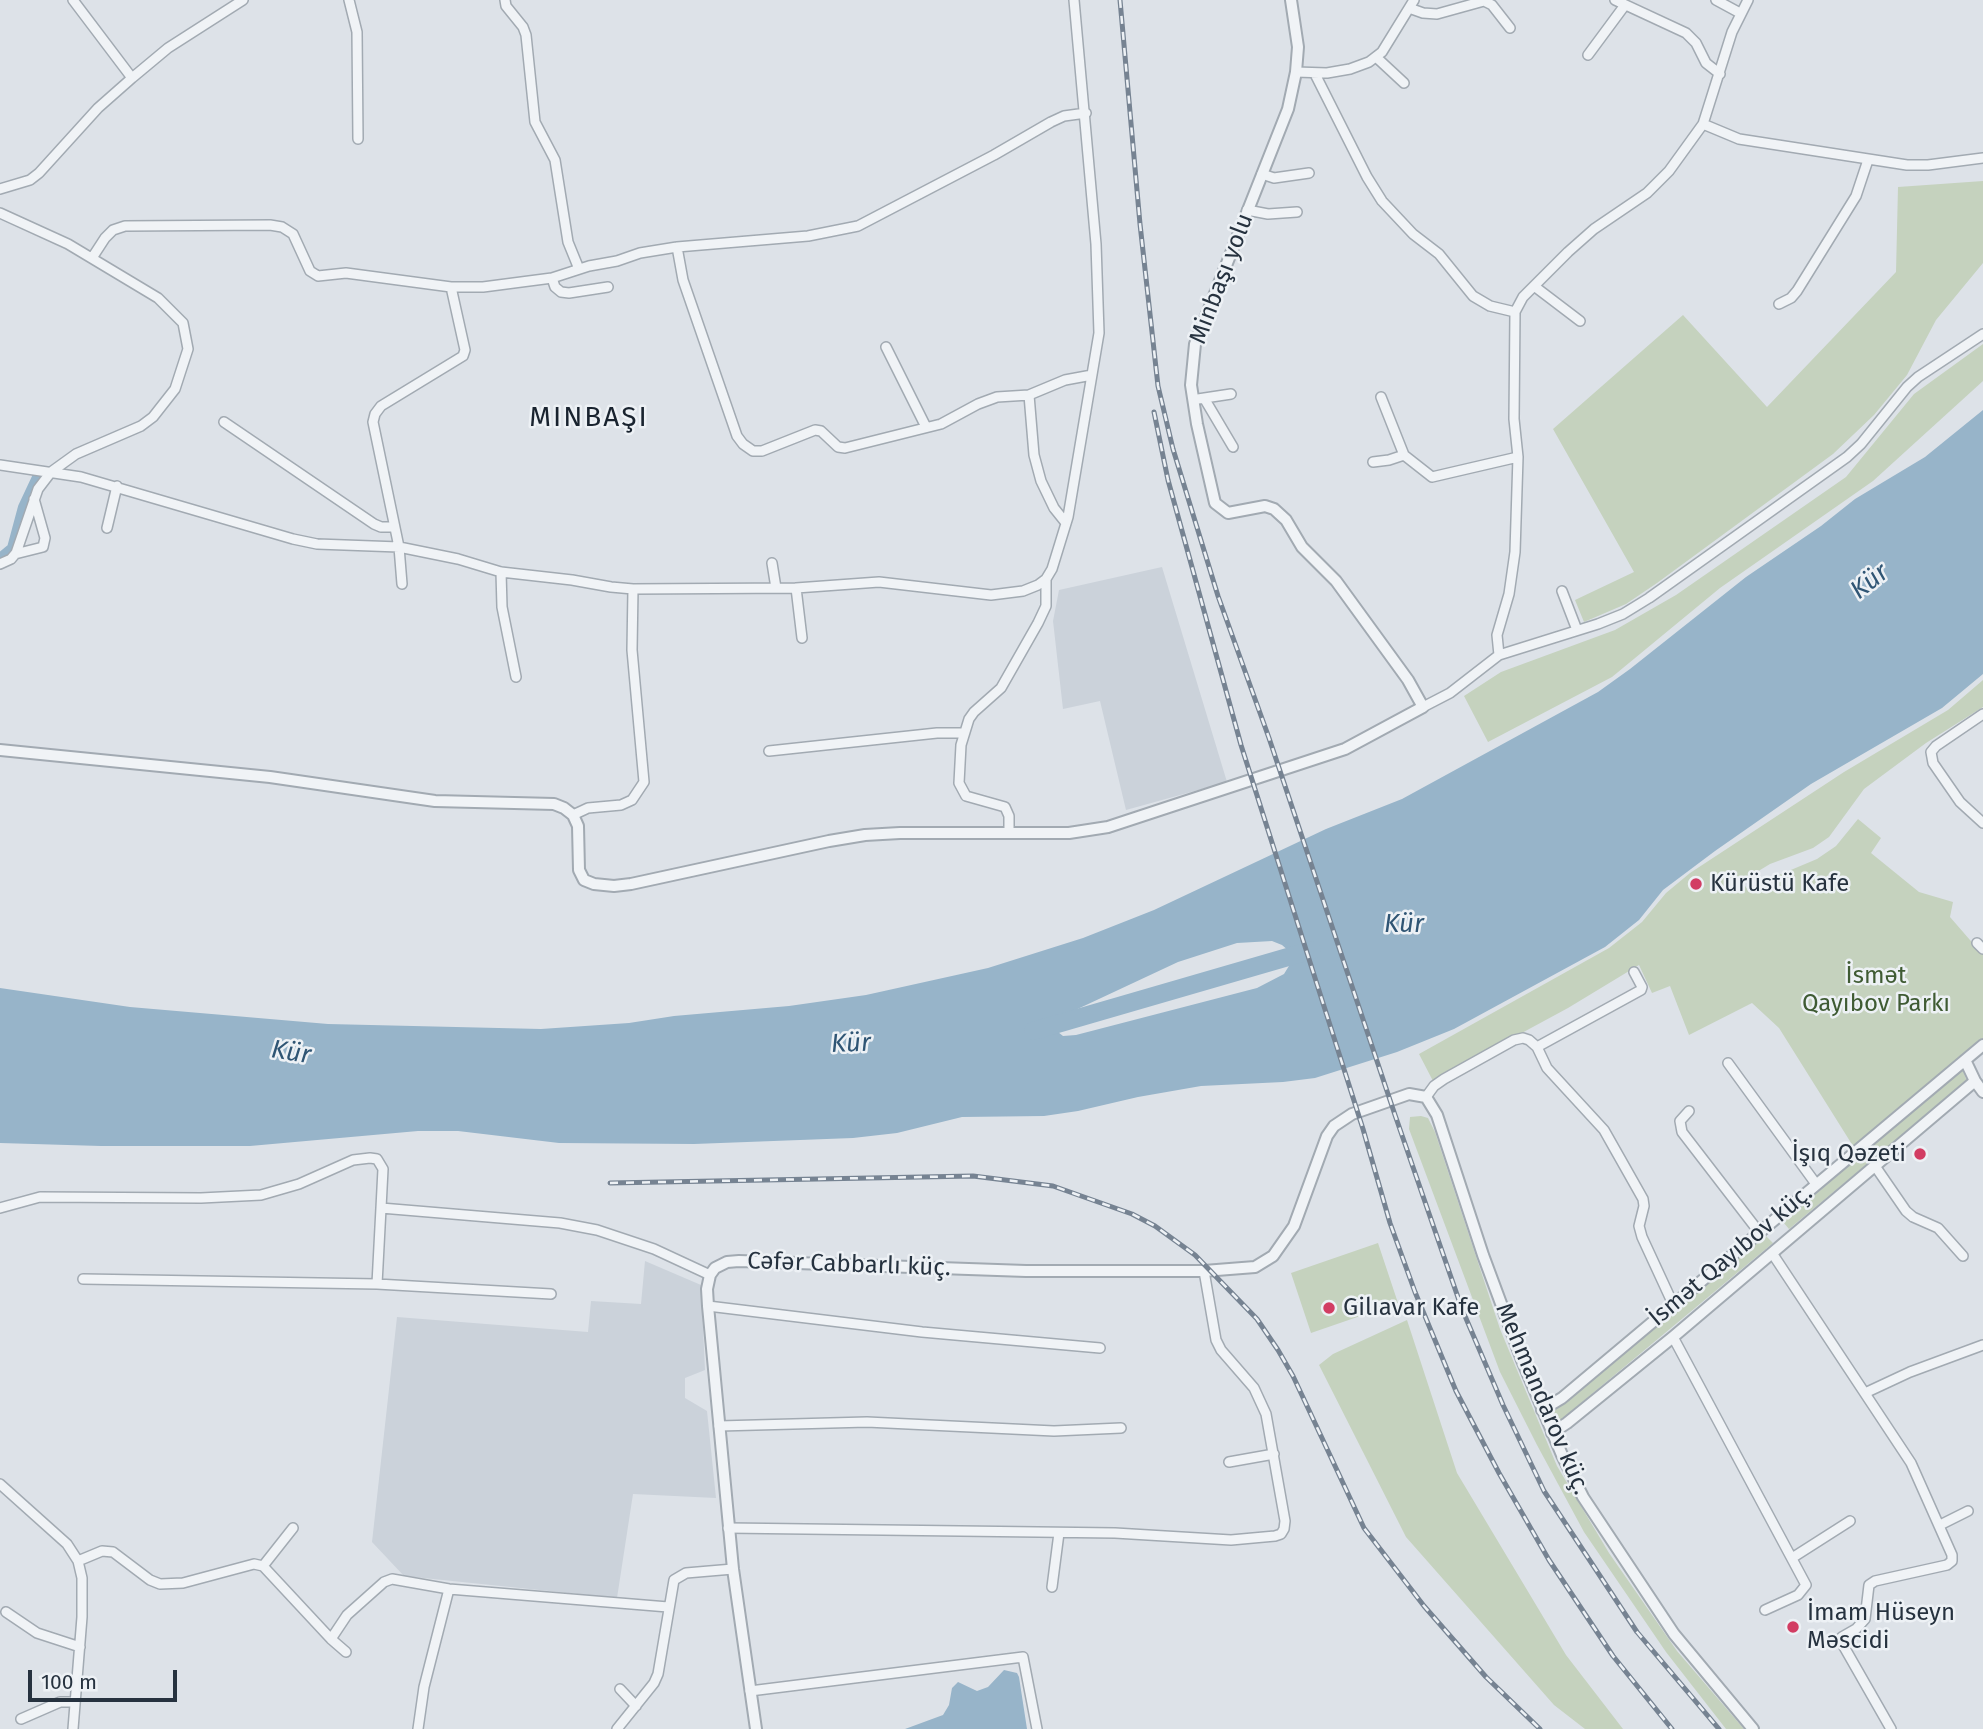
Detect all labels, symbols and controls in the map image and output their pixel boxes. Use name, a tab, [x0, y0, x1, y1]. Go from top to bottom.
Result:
street label: Minbaşı yolu	[1184, 210, 1260, 348]
district label: MINBAŞI	[530, 401, 648, 435]
water label: Kür	[1845, 557, 1895, 607]
place label: Kürüstü Kafe	[1710, 870, 1849, 898]
marker: Kürüstü Kafe	[1688, 876, 1704, 892]
water label: Kür	[1384, 909, 1424, 941]
park label: İsmət Qayıbov Parkı	[1802, 962, 1950, 1018]
water label: Kür	[831, 1028, 871, 1060]
water label: Kür	[269, 1034, 313, 1072]
place label: İşıq Qəzeti	[1792, 1140, 1906, 1168]
marker: İşıq Qəzeti	[1912, 1146, 1928, 1162]
street label: İsmət Qayıbov küç.	[1643, 1179, 1819, 1333]
street label: Cəfər Cabbarlı küç.	[747, 1247, 951, 1283]
place label: Gilıavar Kafe	[1343, 1294, 1479, 1322]
street label: Mehmandarov küç.	[1489, 1299, 1595, 1499]
marker: Gilıavar Kafe	[1321, 1300, 1337, 1316]
place label: İmam Hüseyn Məscidi	[1807, 1599, 1955, 1655]
marker: İmam Hüseyn Məscidi	[1785, 1619, 1801, 1635]
scale bar	[32, 1656, 180, 1700]
text: 100 m	[41, 1669, 97, 1695]

